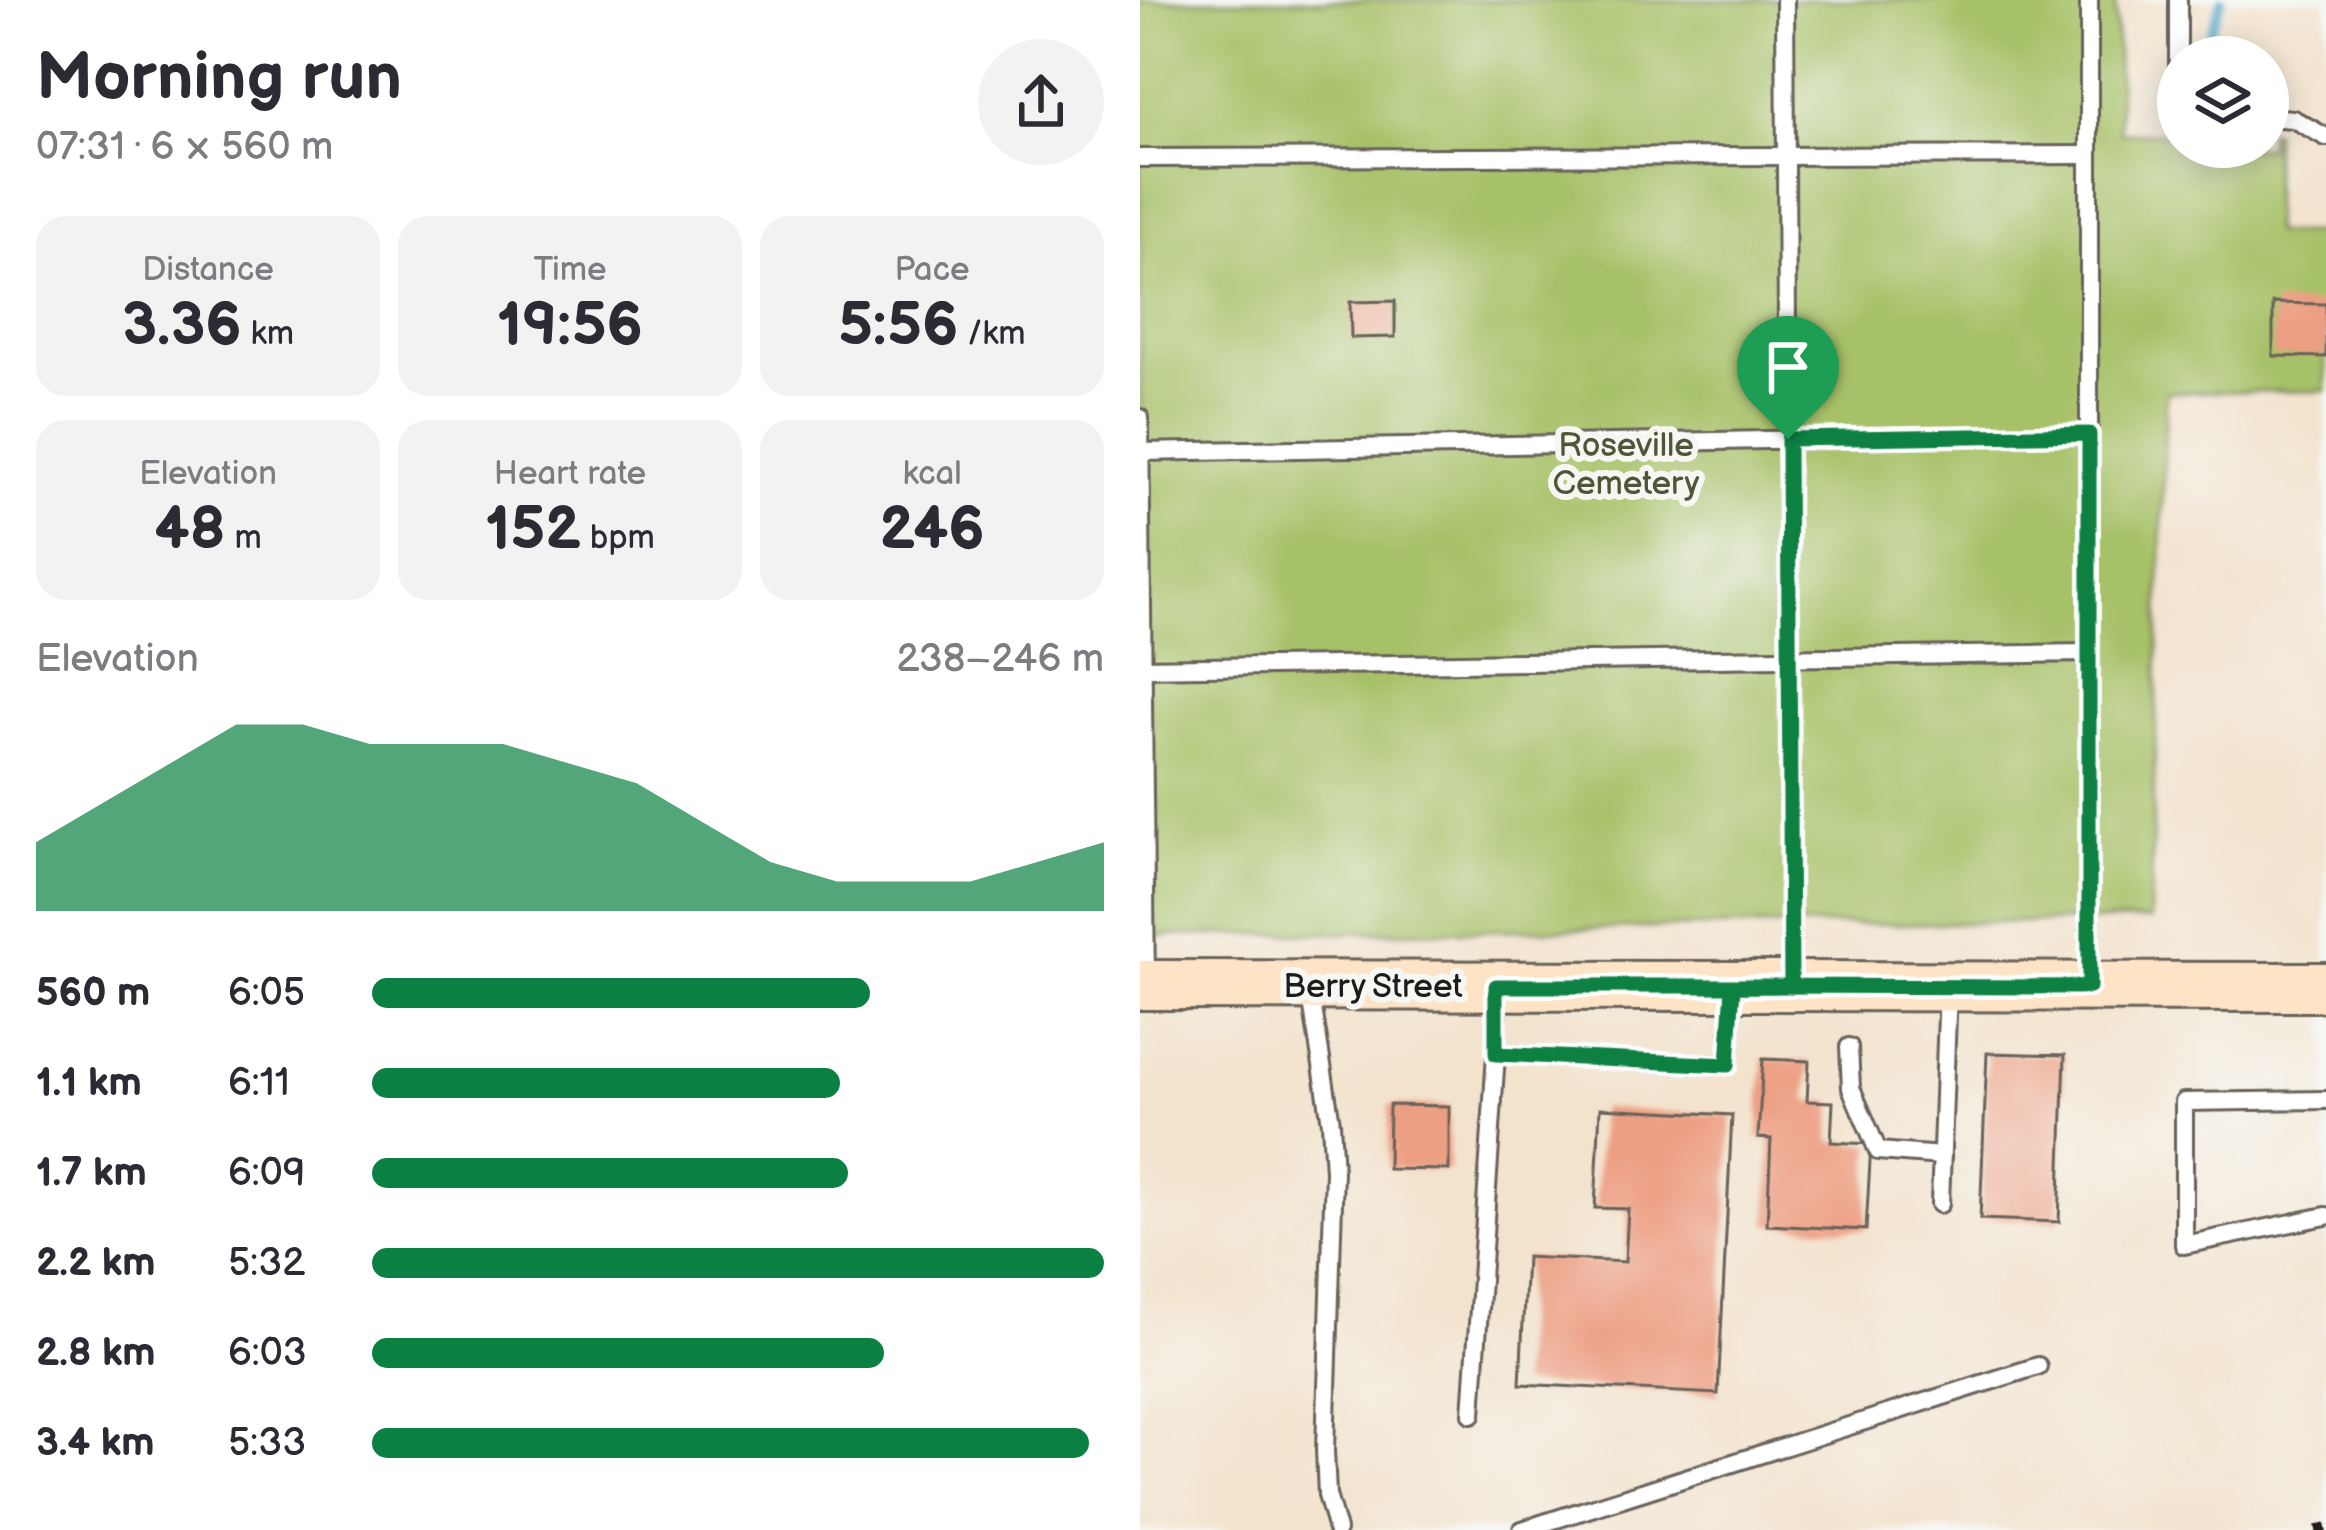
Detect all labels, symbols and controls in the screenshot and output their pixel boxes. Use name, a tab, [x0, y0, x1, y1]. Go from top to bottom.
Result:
map controls	[2157, 36, 2289, 168]
button: layers	[2157, 36, 2289, 168]
text: Morning run	[36, 39, 402, 118]
button: share	[978, 39, 1104, 165]
text: 07:31 · 6 × 560 m	[36, 124, 333, 171]
text: Distance	[142, 250, 274, 290]
text: Time	[533, 250, 607, 290]
text: Pace	[894, 250, 970, 290]
text: 3.36	[122, 290, 242, 362]
text: 19:56	[497, 290, 643, 362]
text: 5:56	[838, 290, 958, 362]
text: km	[242, 314, 294, 354]
text: /km	[958, 314, 1026, 354]
pin	[1737, 316, 1839, 439]
icon: arrive	[1755, 334, 1821, 400]
park label: Roseville Cemetery	[1552, 426, 1700, 504]
text: Elevation	[139, 454, 277, 494]
text: Heart rate	[494, 454, 646, 494]
text: kcal	[902, 454, 962, 494]
text: 48	[154, 494, 226, 566]
text: 152	[485, 494, 581, 566]
text: 246	[879, 494, 985, 566]
text: m	[226, 518, 262, 558]
text: bpm	[581, 518, 655, 558]
text: Elevation	[36, 636, 199, 683]
text: 238–246 m	[897, 636, 1104, 683]
street label: Berry Street	[1283, 967, 1463, 1007]
text: 560 m	[36, 970, 150, 1017]
text: 6:05	[228, 970, 305, 1017]
text: 1.1 km	[36, 1060, 142, 1107]
text: 6:11	[228, 1060, 290, 1107]
text: 1.7 km	[36, 1150, 147, 1197]
text: 6:09	[228, 1150, 305, 1197]
text: 2.2 km	[36, 1240, 156, 1287]
text: 5:32	[228, 1240, 305, 1287]
text: 2.8 km	[36, 1330, 156, 1377]
text: 6:03	[228, 1330, 307, 1377]
text: 3.4 km	[36, 1420, 155, 1467]
text: 5:33	[228, 1420, 306, 1467]

